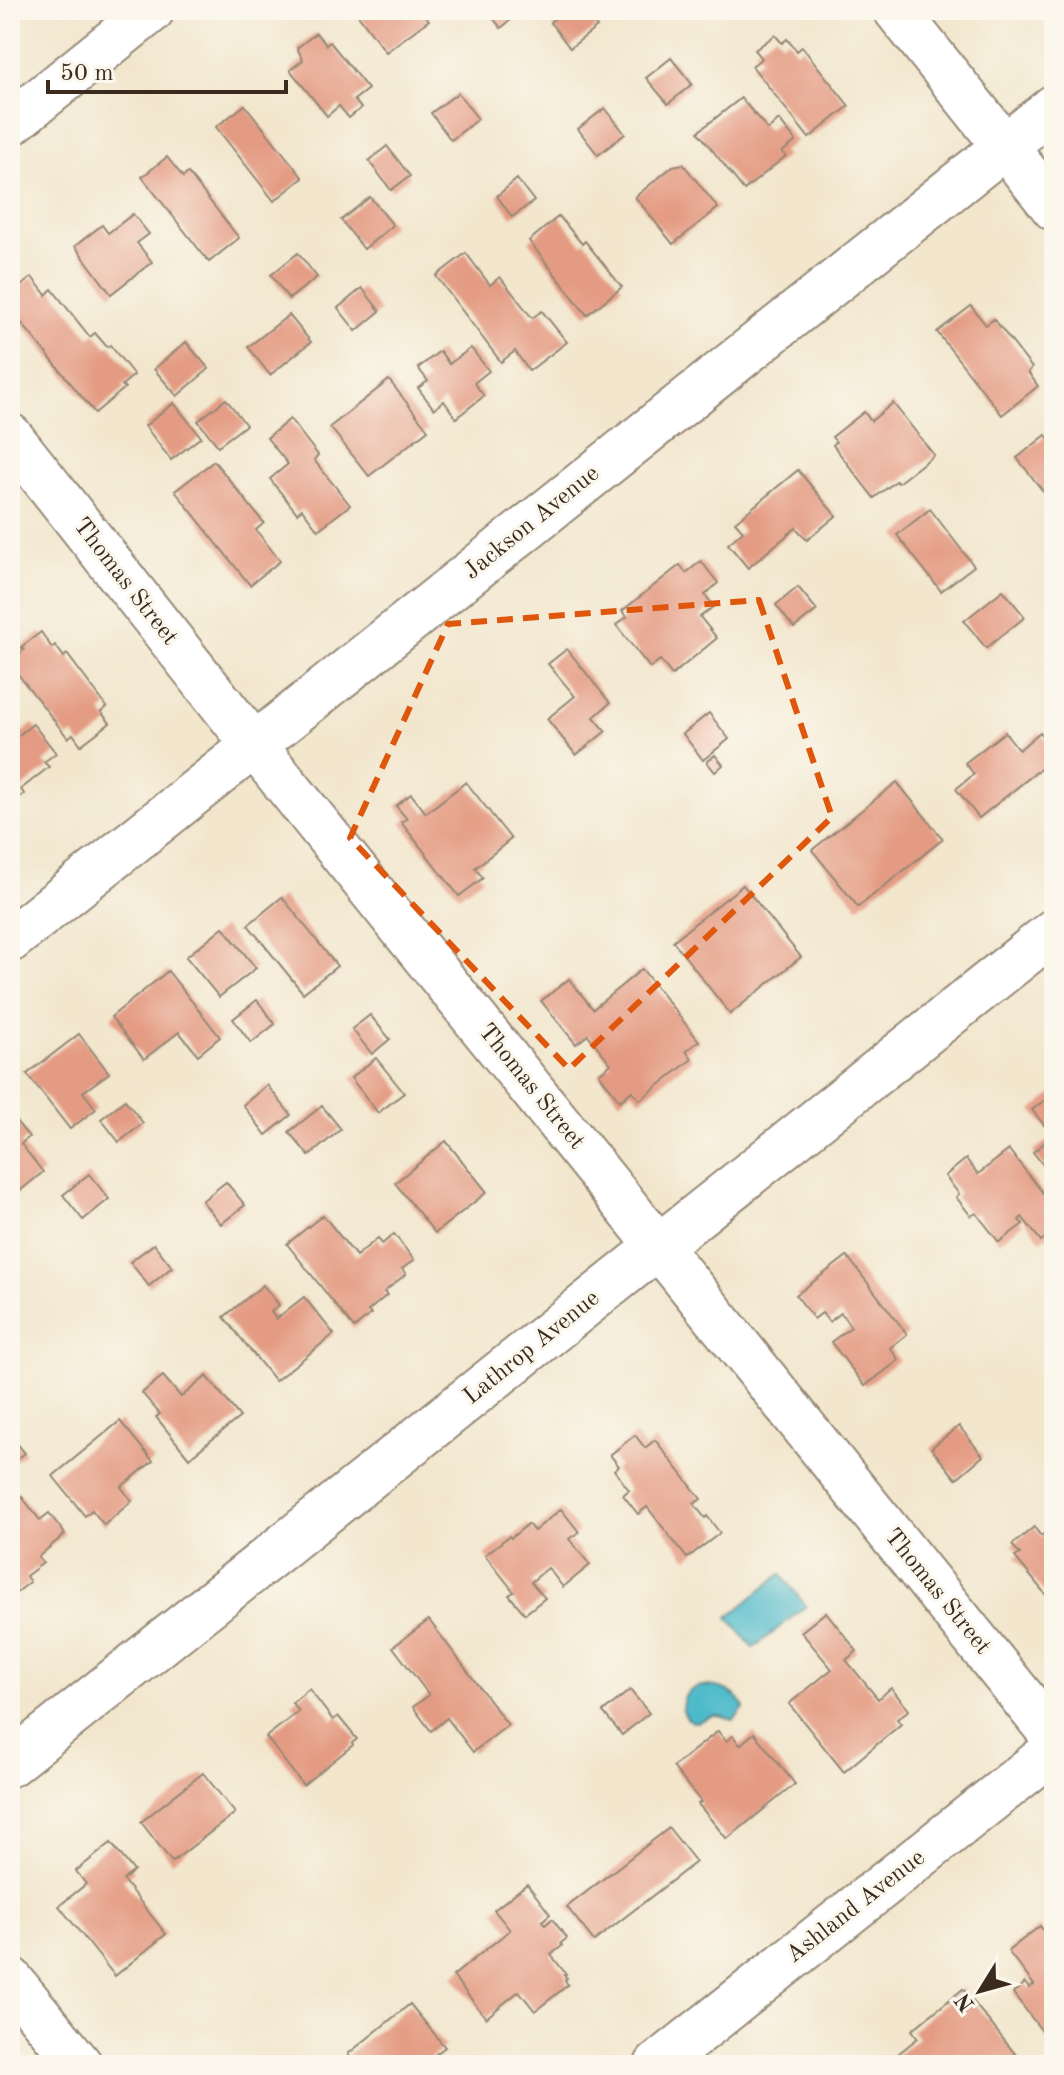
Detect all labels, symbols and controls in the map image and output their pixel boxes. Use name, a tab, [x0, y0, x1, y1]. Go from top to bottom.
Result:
scale bar	[48, 44, 286, 94]
text: 50 m	[60, 62, 114, 86]
street label: Jackson Avenue	[460, 461, 604, 585]
street label: Thomas Street	[68, 514, 182, 650]
street label: Thomas Street	[473, 1020, 589, 1154]
street label: Lathrop Avenue	[460, 1286, 604, 1410]
street label: Thomas Street	[879, 1525, 995, 1659]
street label: Ashland Avenue	[782, 1846, 930, 1968]
north arrow	[940, 1951, 1020, 2031]
text: N	[952, 1988, 979, 2015]

